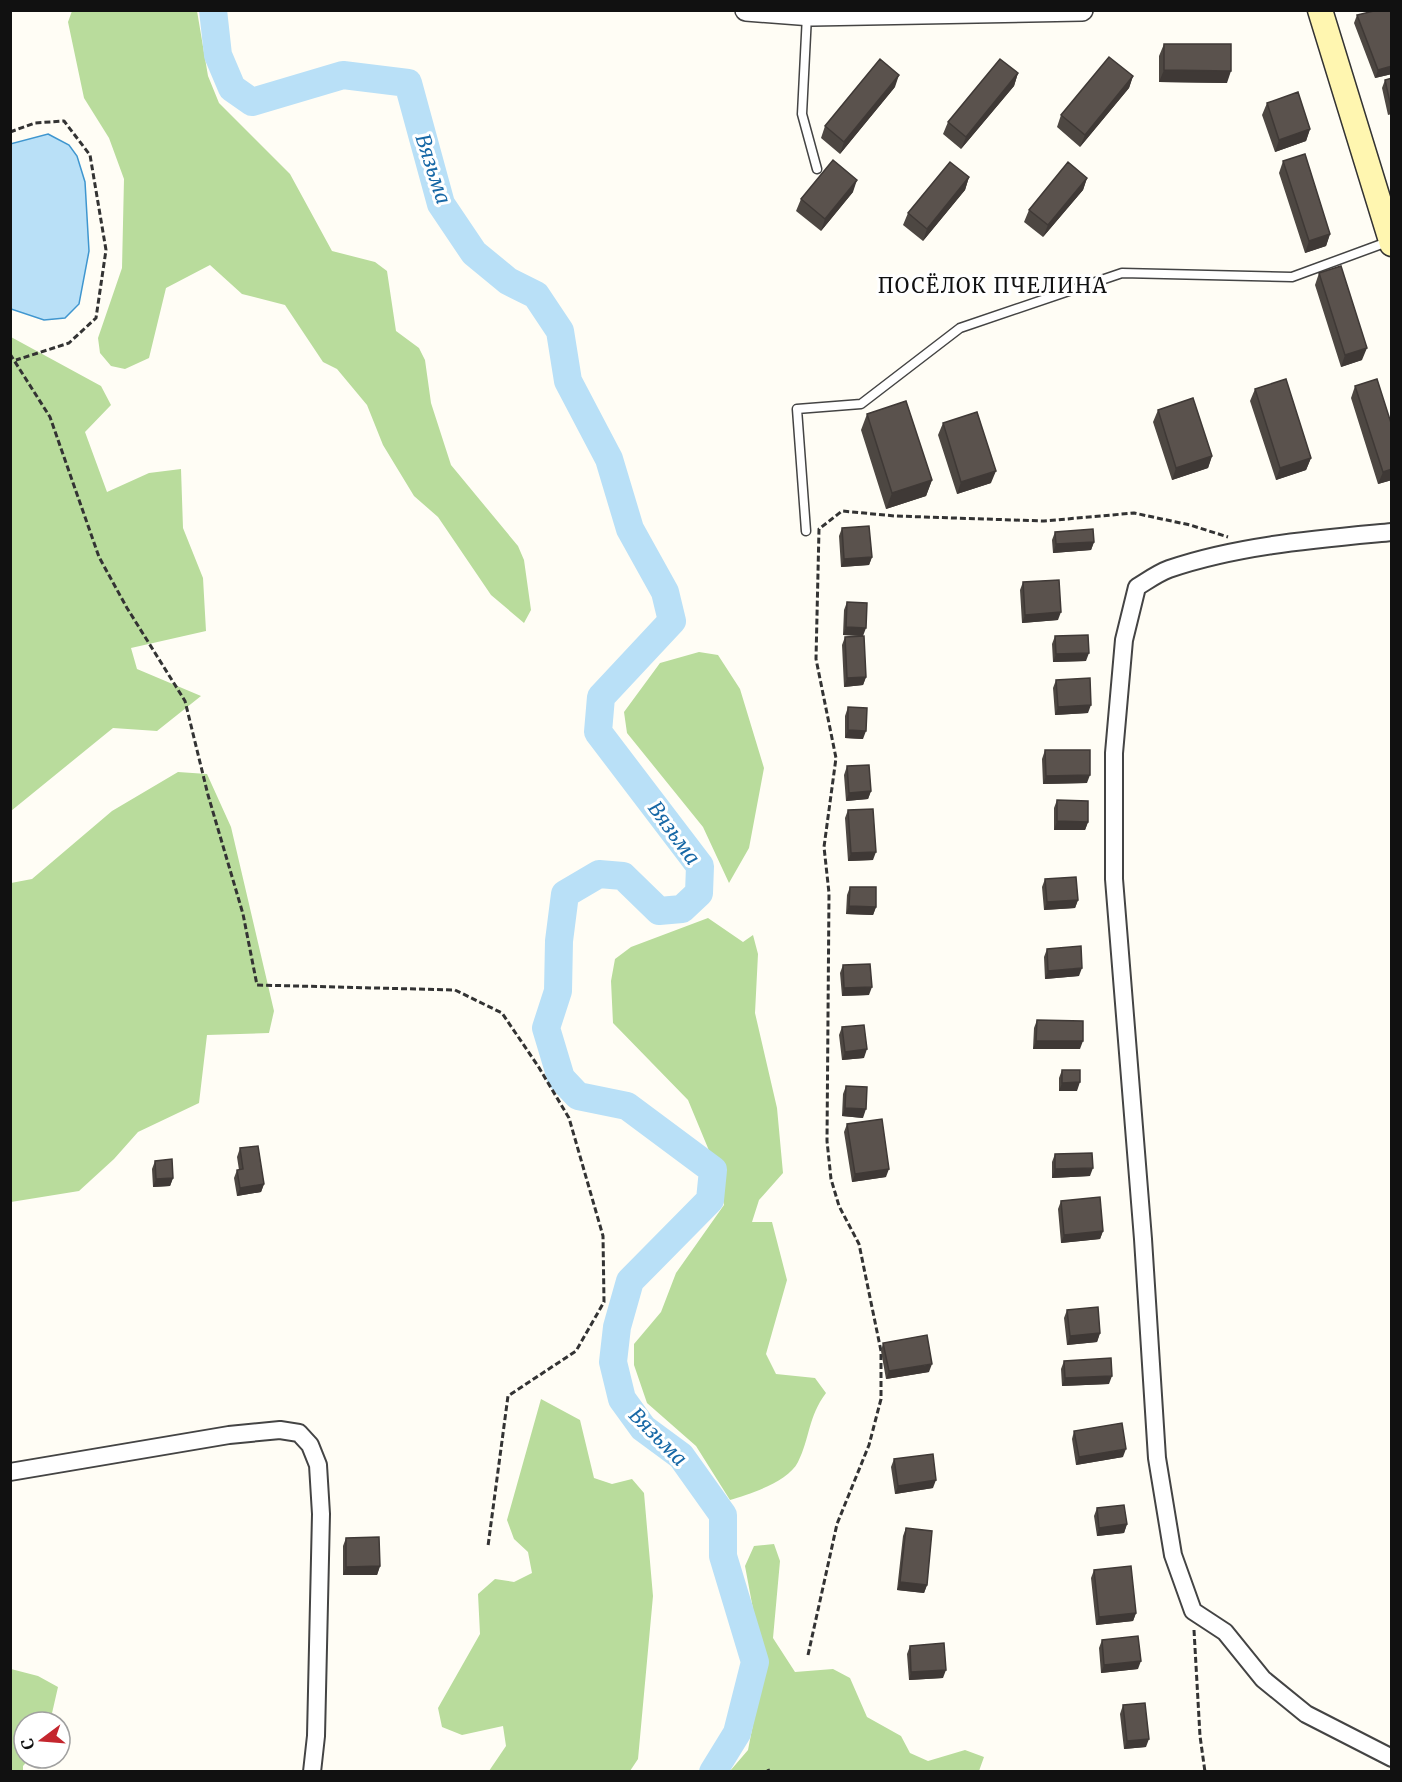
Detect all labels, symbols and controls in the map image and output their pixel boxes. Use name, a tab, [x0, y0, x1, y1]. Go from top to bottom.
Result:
water label: Вязьма	[410, 131, 456, 207]
district label: ПОСЁЛОК ПЧЕЛИНА	[878, 273, 1108, 298]
water label: Вязьма	[643, 796, 706, 869]
water label: Вязьма	[624, 1402, 693, 1471]
north arrow	[12, 1710, 72, 1770]
text: С	[17, 1736, 39, 1752]

